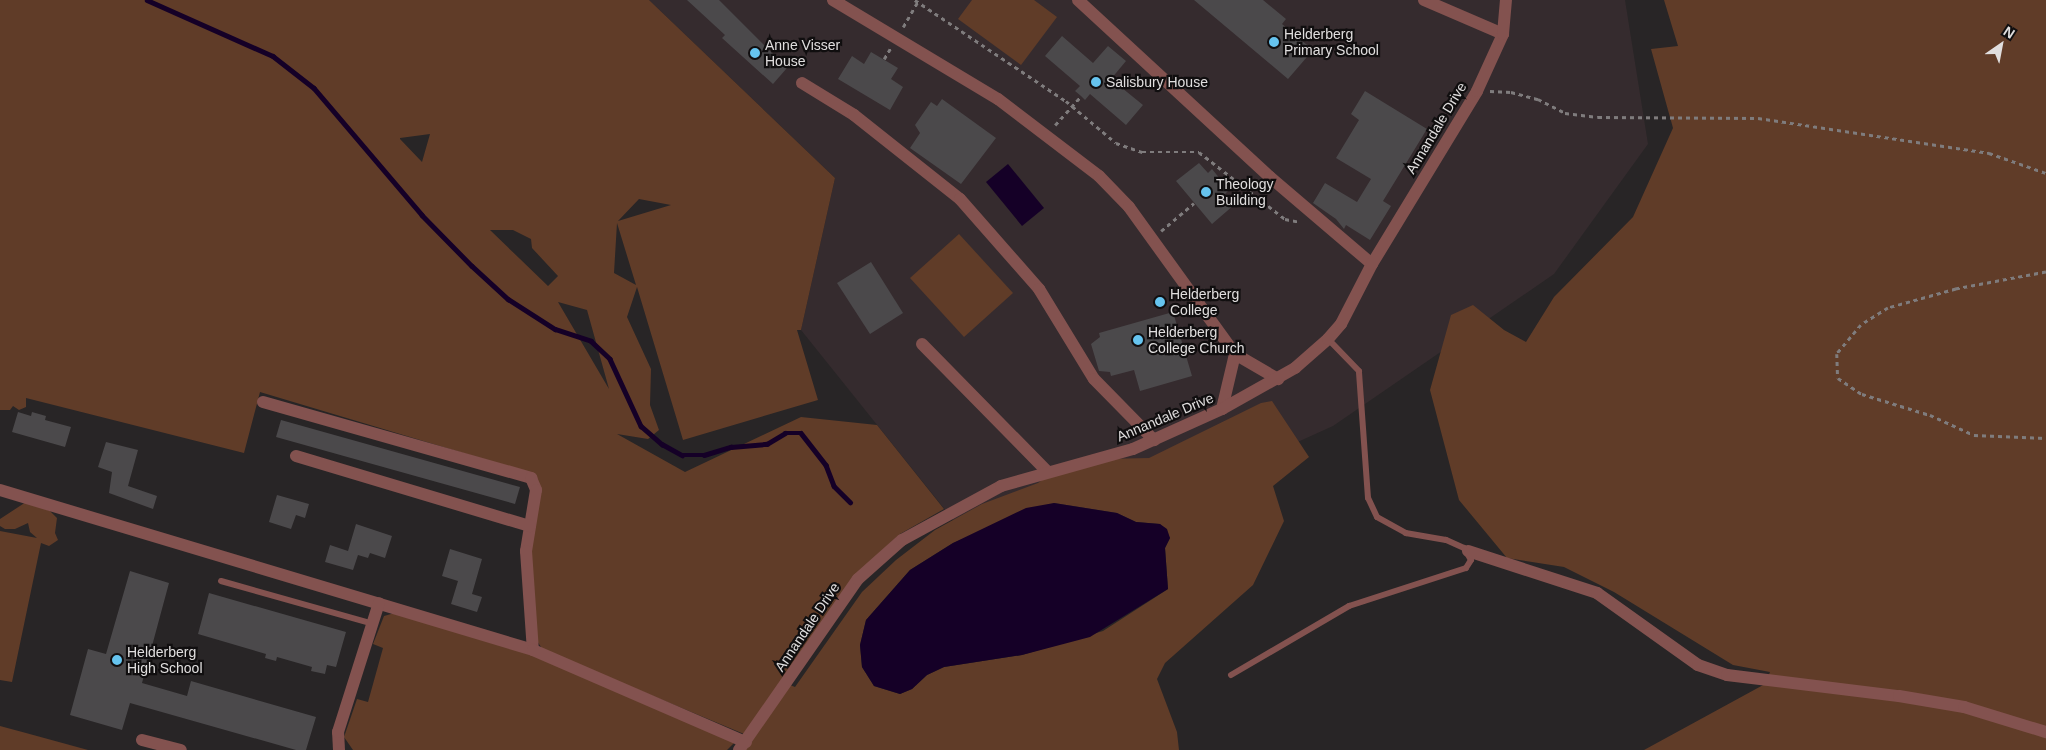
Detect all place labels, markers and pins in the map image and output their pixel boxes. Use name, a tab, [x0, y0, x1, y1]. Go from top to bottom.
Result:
place label: Helderberg Primary School	[1284, 26, 1379, 58]
marker: Helderberg Primary School	[1268, 36, 1280, 48]
place label: Anne Visser House	[765, 37, 840, 70]
marker: Anne Visser House	[749, 47, 761, 59]
place label: Salisbury House	[1106, 74, 1208, 90]
marker: Salisbury House	[1090, 76, 1102, 88]
place label: Theology Building	[1216, 176, 1274, 208]
marker: Theology Building	[1200, 186, 1212, 198]
place label: Helderberg College	[1170, 286, 1239, 318]
marker: Helderberg College	[1154, 296, 1166, 308]
place label: Helderberg College Church	[1148, 324, 1244, 357]
marker: Helderberg College Church	[1132, 334, 1144, 346]
place label: Helderberg High School	[127, 644, 202, 676]
marker: Helderberg High School	[111, 654, 123, 666]

